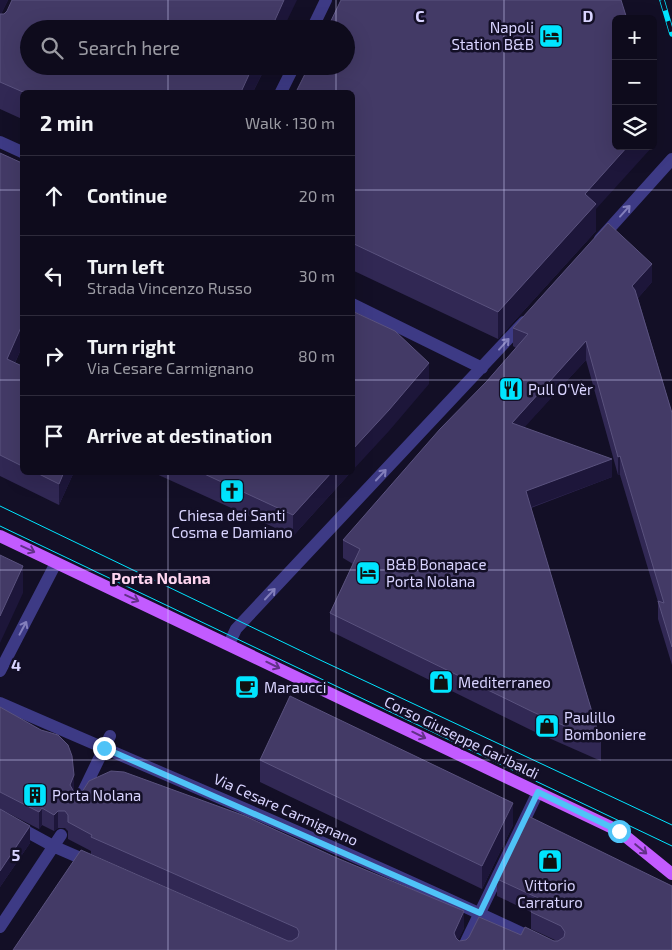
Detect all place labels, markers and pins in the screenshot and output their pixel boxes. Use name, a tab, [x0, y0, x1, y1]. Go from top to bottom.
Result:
place label: Napoli Station B&B	[452, 18, 534, 53]
hotel icon: Napoli Station B&B	[538, 23, 564, 49]
restaurant icon: Pull O'Vèr	[498, 376, 524, 402]
place label: Pull O'Vèr	[528, 380, 593, 398]
church icon: Chiesa dei Santi Cosma e Damiano	[219, 478, 245, 504]
place label: Chiesa dei Santi Cosma e Damiano	[171, 506, 293, 541]
place label: B&B Bonapace Porta Nolana	[386, 555, 487, 590]
hotel icon: B&B Bonapace Porta Nolana	[355, 560, 381, 586]
shop icon: Mediterraneo	[428, 669, 454, 695]
place label: Mediterraneo	[458, 673, 551, 691]
cafe icon: Maraucci	[234, 674, 260, 700]
place label: Maraucci	[264, 678, 326, 696]
place label: Paulillo Bomboniere	[564, 708, 646, 743]
shop icon: Paulillo Bomboniere	[534, 713, 560, 739]
building icon: Porta Nolana	[22, 782, 48, 808]
place label: Porta Nolana	[52, 786, 141, 804]
shop icon: Vittorio Carraturo	[537, 848, 563, 874]
place label: Vittorio Carraturo	[517, 876, 583, 911]

